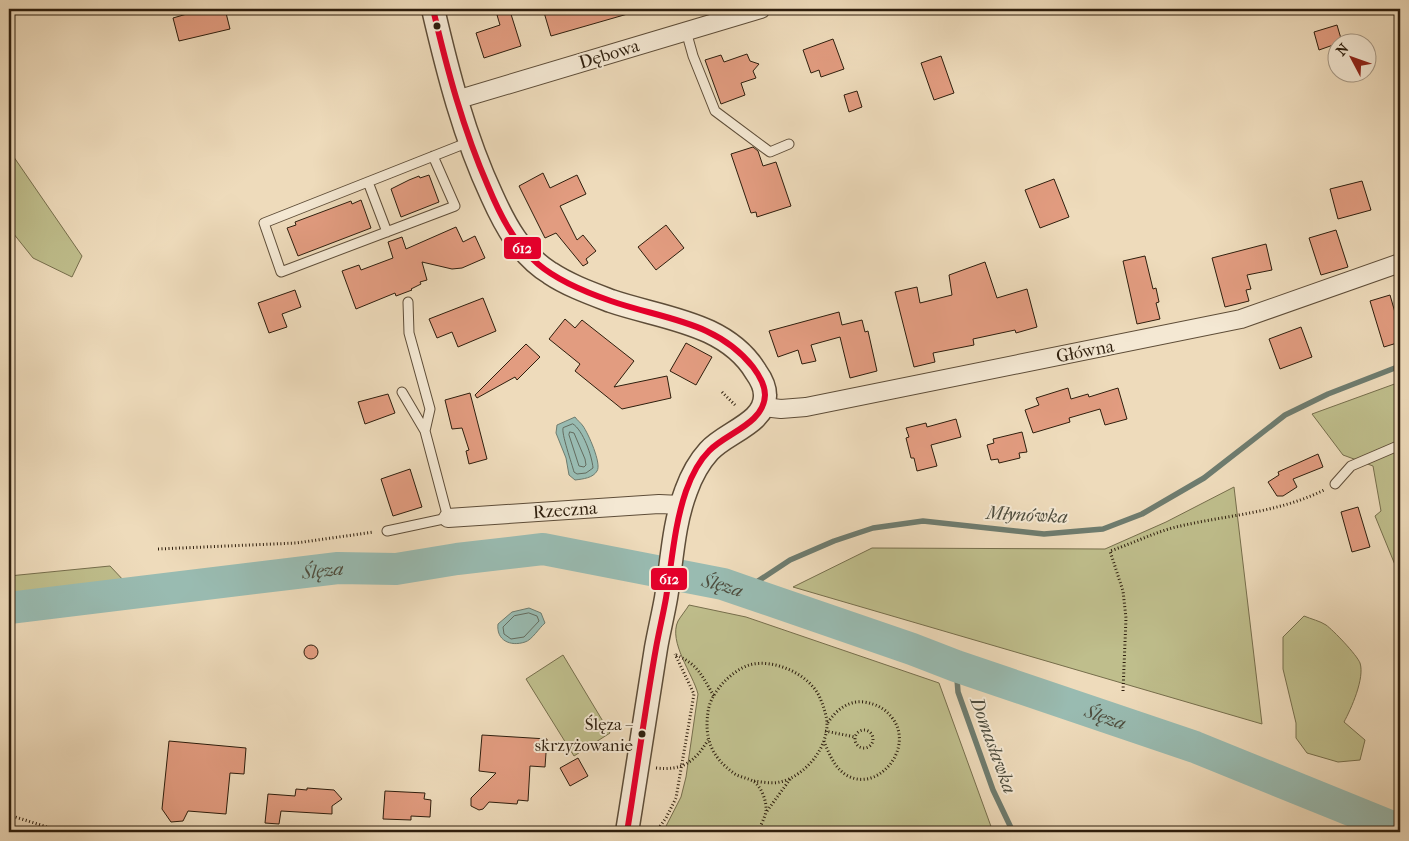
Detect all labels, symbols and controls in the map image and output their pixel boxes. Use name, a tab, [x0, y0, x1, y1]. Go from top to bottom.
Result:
unlabelled marker	[432, 21, 442, 31]
north arrow	[1326, 32, 1376, 82]
street label: Dębowa	[576, 35, 643, 74]
text: N	[1333, 40, 1353, 59]
line badge: 612	[503, 236, 542, 260]
text: 612	[512, 240, 532, 257]
street label: Główna	[1054, 335, 1116, 367]
street label: Rzeczna	[532, 498, 599, 523]
water label: Młynówka	[984, 502, 1068, 528]
water label: Ślęza	[299, 558, 344, 584]
line badge: 612	[650, 567, 688, 591]
water label: Ślęza	[699, 569, 746, 602]
text: 612	[659, 571, 679, 588]
water label: Domasławka	[965, 692, 1021, 797]
water label: Ślęza	[1081, 699, 1129, 735]
place label: Ślęza – skrzyżowanie	[535, 714, 634, 755]
marker: Ślęza – skrzyżowanie	[637, 729, 647, 739]

